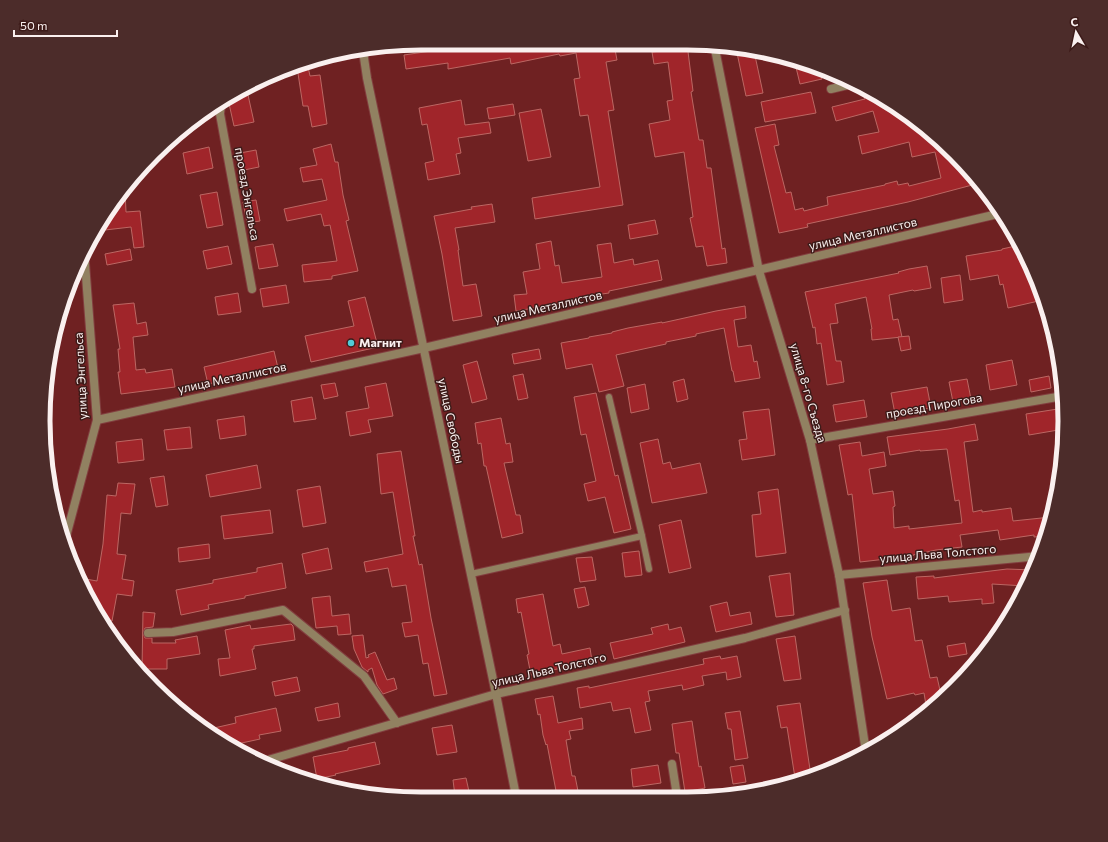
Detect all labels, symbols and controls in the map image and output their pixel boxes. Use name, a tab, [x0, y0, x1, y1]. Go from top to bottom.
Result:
scale bar	[14, 12, 117, 38]
north arrow	[1056, 12, 1096, 52]
text: С	[1070, 15, 1080, 29]
text: 50 m	[20, 18, 48, 32]
street label: проезд Энгельса	[233, 146, 263, 241]
street label: улица Металлистов	[807, 214, 918, 252]
street label: улица Металлистов	[492, 287, 603, 325]
street label: улица Энгельса	[71, 332, 89, 420]
place label: Магнит	[359, 335, 402, 349]
marker: Магнит	[346, 338, 356, 348]
street label: улица 8-го Съезда	[788, 341, 830, 444]
street label: улица Металлистов	[176, 359, 287, 395]
street label: улица Свободы	[436, 377, 468, 465]
street label: проезд Пирогова	[885, 390, 983, 420]
street label: улица Льва Толстого	[879, 541, 997, 565]
street label: улица Льва Толстого	[490, 649, 607, 689]

